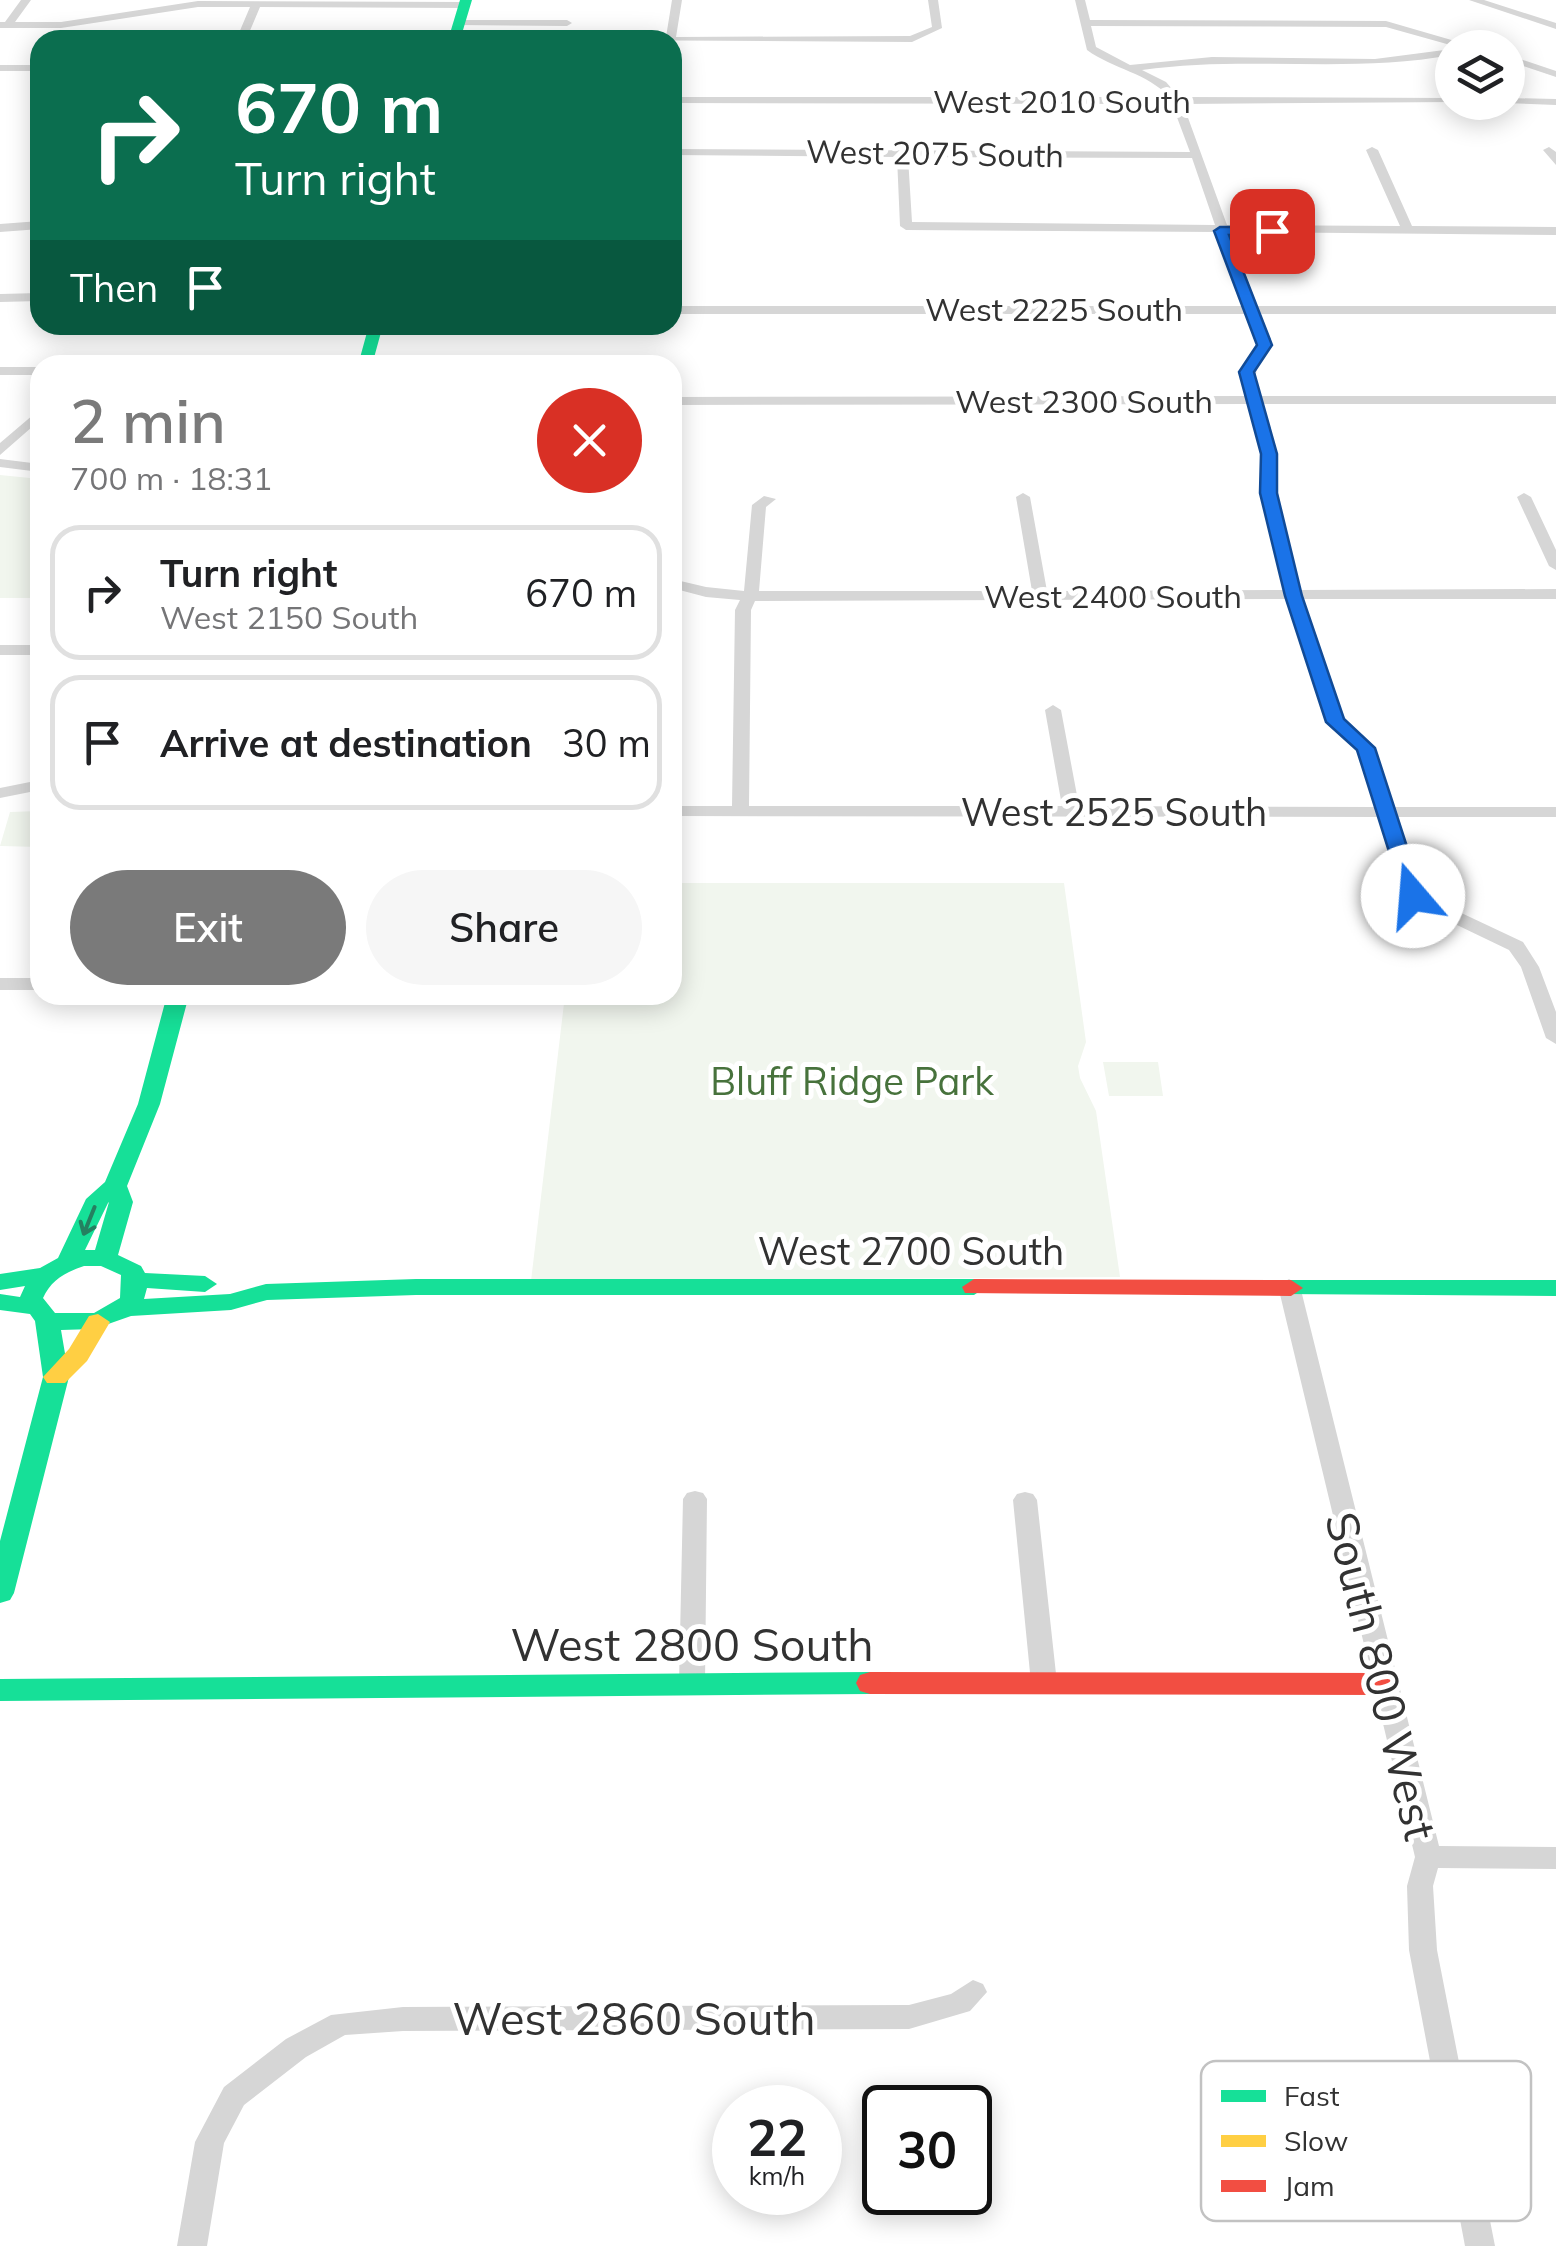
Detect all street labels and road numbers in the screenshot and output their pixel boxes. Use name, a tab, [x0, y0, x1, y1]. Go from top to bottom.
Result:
street label: West 2010 South	[933, 81, 1191, 121]
street label: West 2075 South	[806, 131, 1064, 175]
street label: West 2225 South	[925, 289, 1183, 329]
street label: West 2300 South	[955, 381, 1213, 421]
street label: West 2400 South	[984, 576, 1242, 616]
street label: West 2525 South	[961, 788, 1267, 836]
street label: West 2700 South	[758, 1227, 1064, 1275]
street label: South 800 West	[1314, 1506, 1450, 1846]
street label: West 2800 South	[510, 1616, 874, 1672]
street label: West 2860 South	[452, 1990, 816, 2046]

